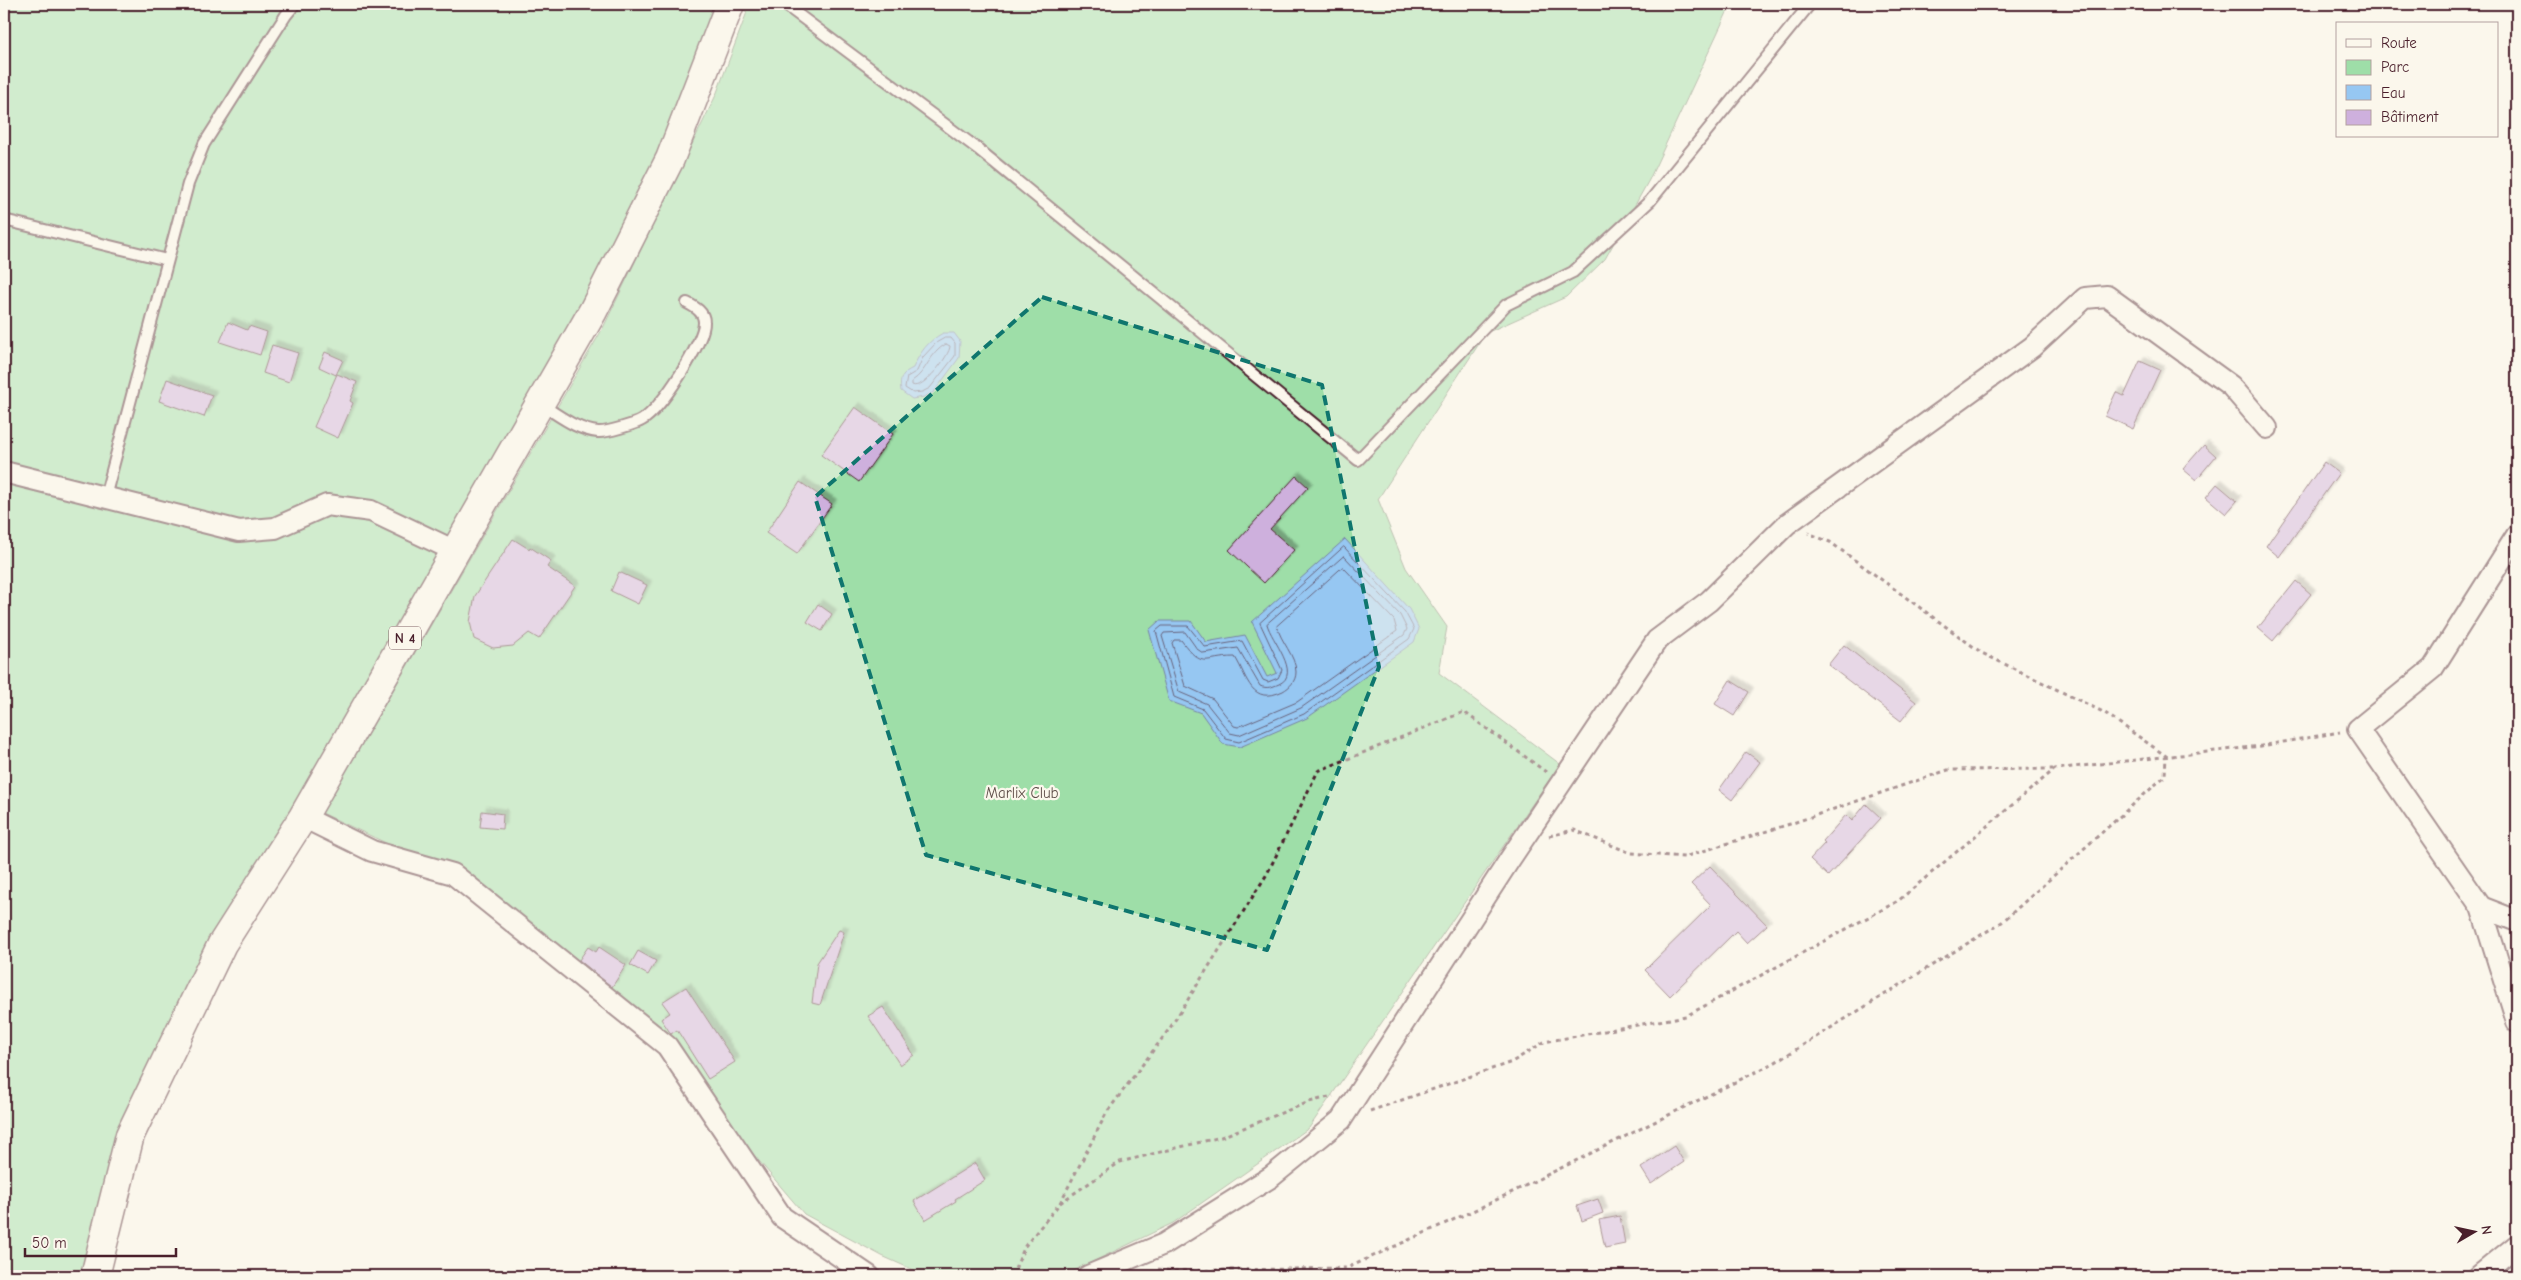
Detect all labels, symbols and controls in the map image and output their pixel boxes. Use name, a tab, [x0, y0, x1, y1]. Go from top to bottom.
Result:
legend	[2336, 22, 2498, 138]
text: Route	[2381, 34, 2417, 52]
text: Parc	[2381, 58, 2409, 76]
text: Eau	[2381, 84, 2405, 102]
text: Bâtiment	[2381, 108, 2439, 126]
road number: N 4	[389, 626, 421, 650]
park label: Marlix Club	[985, 784, 1059, 802]
north arrow	[2448, 1208, 2498, 1258]
text: N	[2477, 1224, 2495, 1236]
scale bar	[25, 1225, 176, 1257]
text: 50 m	[32, 1234, 67, 1252]

